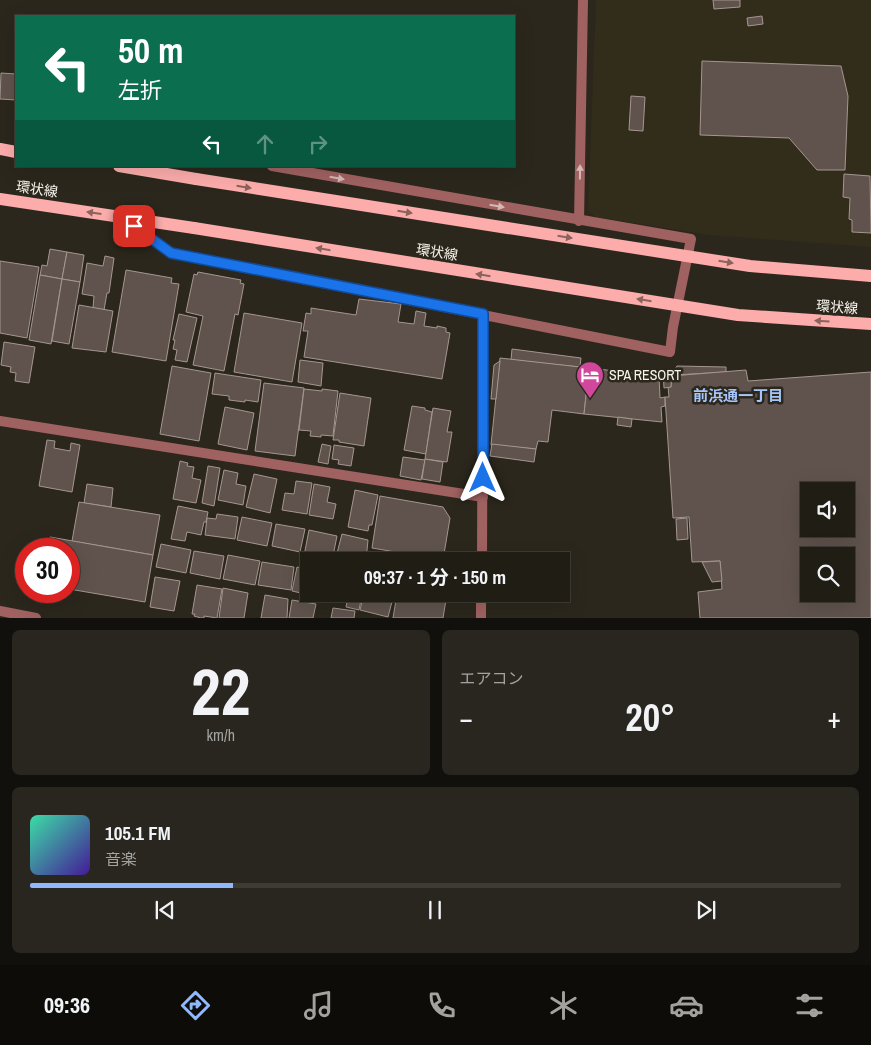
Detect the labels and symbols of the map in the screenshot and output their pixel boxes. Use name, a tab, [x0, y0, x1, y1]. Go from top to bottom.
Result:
one-way arrow	[576, 164, 584, 180]
one-way arrow	[329, 174, 345, 182]
street label: 環状線	[15, 177, 59, 201]
one-way arrow	[237, 183, 253, 191]
one-way arrow	[489, 203, 505, 211]
pin	[113, 205, 155, 247]
one-way arrow	[85, 208, 101, 216]
one-way arrow	[397, 208, 413, 216]
one-way arrow	[558, 233, 574, 241]
street label: 環状線	[415, 240, 459, 264]
one-way arrow	[314, 244, 330, 252]
one-way arrow	[718, 258, 734, 266]
one-way arrow	[475, 270, 491, 278]
one-way arrow	[635, 296, 651, 304]
street label: 環状線	[815, 297, 859, 317]
one-way arrow	[814, 316, 830, 324]
hotel icon: SPA RESORT	[575, 360, 605, 399]
place label: SPA RESORT	[609, 366, 681, 384]
district label: 前浜通一丁目	[693, 385, 783, 406]
position arrow	[456, 451, 508, 503]
speed limit sign: 30	[15, 538, 80, 603]

